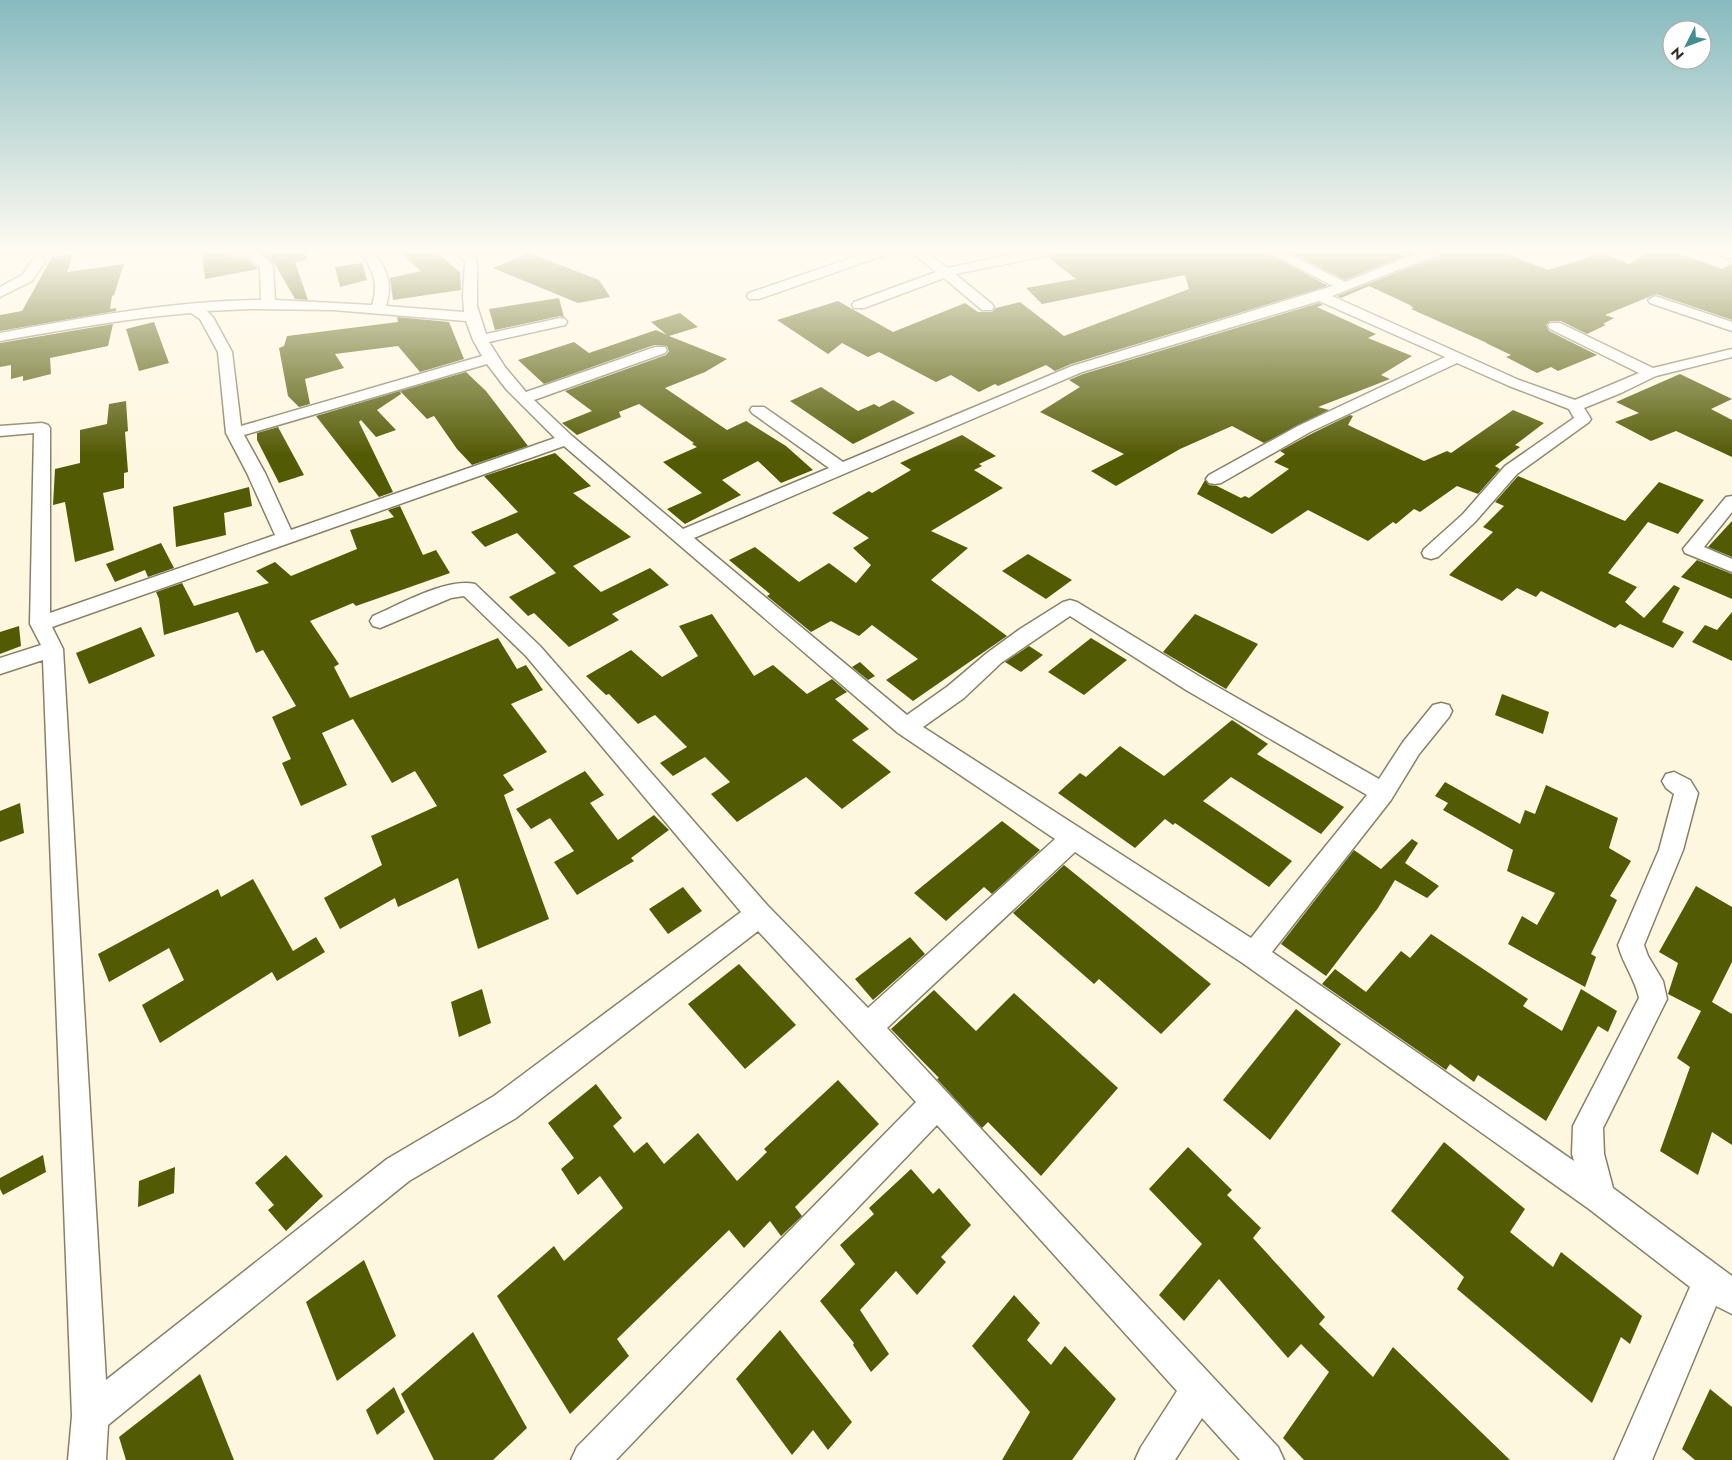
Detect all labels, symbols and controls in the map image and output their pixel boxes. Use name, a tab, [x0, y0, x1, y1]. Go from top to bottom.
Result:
north arrow	[1662, 20, 1712, 70]
text: N	[1666, 43, 1688, 65]

